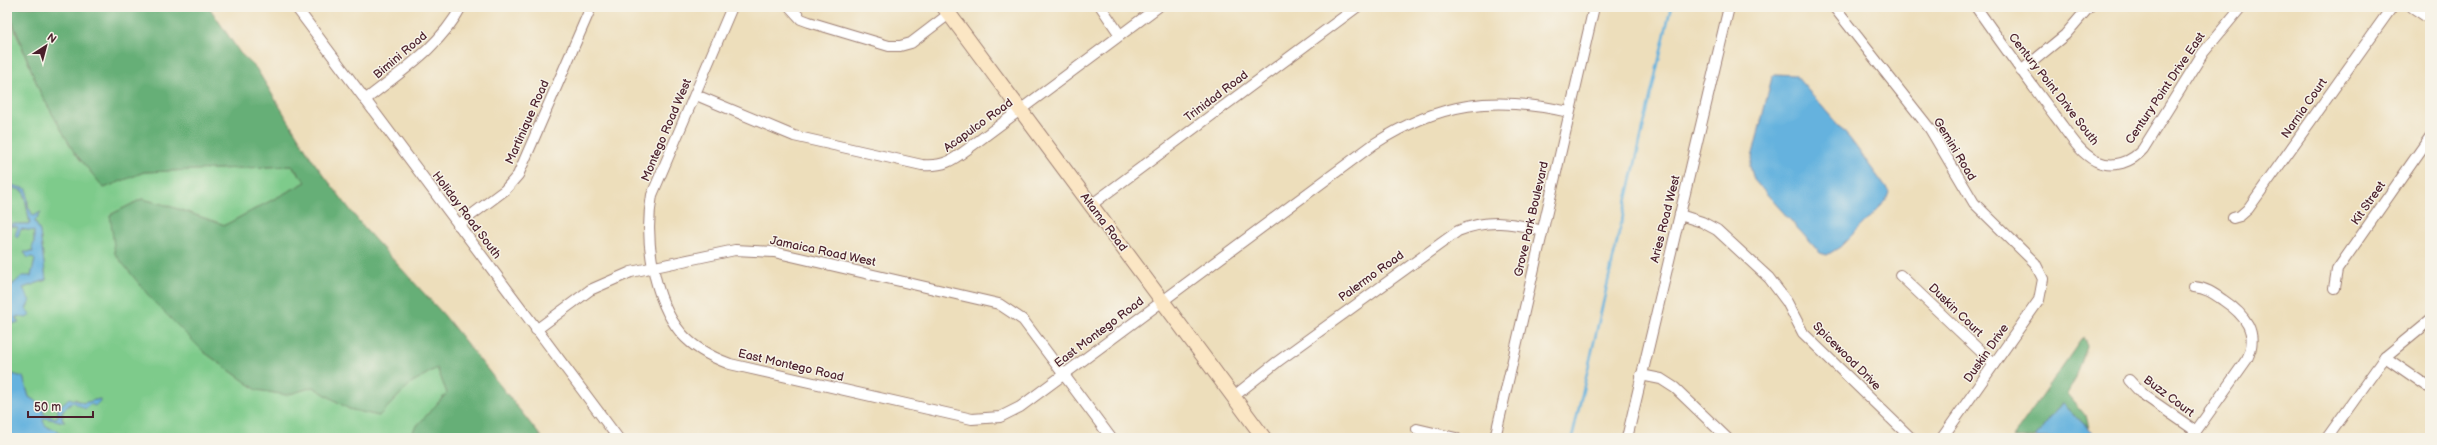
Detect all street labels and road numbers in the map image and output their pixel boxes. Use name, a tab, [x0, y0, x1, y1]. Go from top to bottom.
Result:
street label: Bimini Road	[370, 28, 430, 82]
street label: Century Point Drive East	[2122, 29, 2209, 147]
street label: Century Point Drive South	[2005, 30, 2102, 149]
street label: Trinidad Road	[1181, 67, 1251, 125]
street label: Narnia Court	[2278, 75, 2331, 141]
street label: Montego Road West	[638, 76, 695, 184]
street label: Martinique Road	[502, 78, 553, 167]
street label: Acapulco Road	[941, 95, 1016, 156]
street label: Gemini Road	[1930, 115, 1979, 184]
street label: Grove Park Boulevard	[1511, 160, 1552, 278]
street label: Holiday Road South	[429, 169, 505, 262]
street label: Aries Road West	[1647, 174, 1684, 264]
street label: Kit Street	[2348, 178, 2389, 228]
street label: Altama Road	[1077, 190, 1130, 254]
street label: Jamaica Road West	[769, 233, 877, 270]
street label: Palermo Road	[1336, 248, 1407, 305]
street label: Duskin Court	[1925, 281, 1986, 340]
street label: East Montego Road	[1052, 294, 1147, 371]
street label: Spicewood Drive	[1809, 319, 1884, 394]
street label: Duskin Drive	[1961, 321, 2012, 386]
street label: East Montego Road	[737, 346, 845, 385]
street label: Buzz Court	[2140, 372, 2197, 421]

